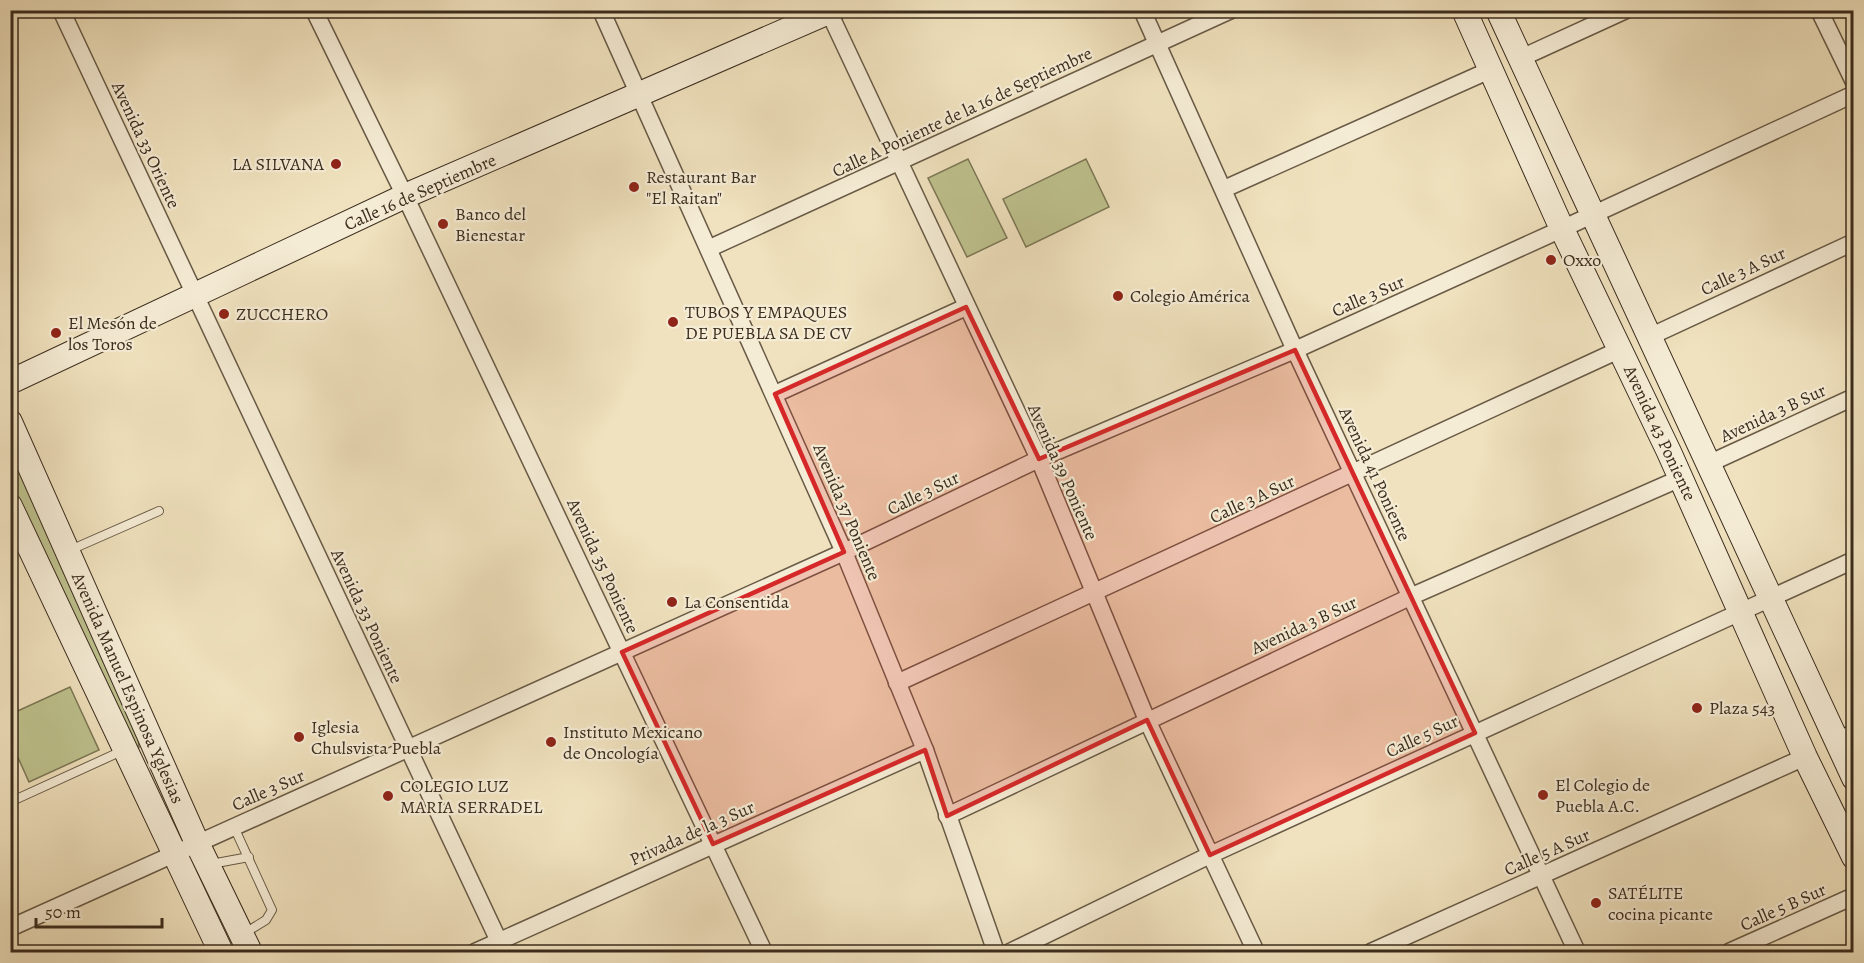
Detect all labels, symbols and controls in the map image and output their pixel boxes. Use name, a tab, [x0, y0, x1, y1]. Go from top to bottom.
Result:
street label: Calle A Poniente de la 16 de Septiembre	[828, 41, 1096, 183]
street label: Avenida 33 Oriente	[106, 77, 186, 212]
street label: Calle 16 de Septiembre	[340, 148, 500, 236]
place label: LA SILVANA	[232, 152, 324, 176]
marker: LA SILVANA	[329, 157, 343, 171]
place label: Restaurant Bar "El Raitan"	[646, 165, 756, 210]
marker: Restaurant Bar "El Raitan"	[627, 180, 641, 194]
place label: Banco del Bienestar	[455, 202, 527, 247]
marker: Banco del Bienestar	[436, 217, 450, 231]
street label: Calle 3 A Sur	[1697, 241, 1790, 301]
place label: Oxxo	[1563, 248, 1601, 272]
marker: Oxxo	[1544, 253, 1558, 267]
street label: Calle 3 Sur	[1328, 269, 1408, 323]
place label: Colegio América	[1130, 284, 1250, 308]
marker: Colegio América	[1111, 289, 1125, 303]
place label: TUBOS Y EMPAQUES DE PUEBLA SA DE CV	[685, 300, 852, 345]
place label: ZUCCHERO	[236, 302, 328, 326]
marker: ZUCCHERO	[217, 307, 231, 321]
place label: El Mesón de los Toros	[68, 311, 157, 356]
marker: TUBOS Y EMPAQUES DE PUEBLA SA DE CV	[666, 315, 680, 329]
marker: El Mesón de los Toros	[49, 326, 63, 340]
street label: Avenida 43 Poniente	[1618, 361, 1702, 505]
street label: Avenida 3 B Sur	[1715, 378, 1830, 448]
street label: Avenida 39 Poniente	[1022, 399, 1104, 544]
street label: Avenida 41 Poniente	[1333, 402, 1417, 545]
street label: Avenida 37 Poniente	[807, 439, 887, 584]
street label: Calle 3 Sur	[883, 465, 963, 521]
street label: Calle 3 A Sur	[1206, 469, 1299, 529]
street label: Avenida 35 Poniente	[561, 494, 645, 637]
street label: Avenida 33 Poniente	[325, 544, 409, 687]
street label: Avenida Manuel Espinosa Yglesias	[66, 568, 190, 807]
place label: La Consentida	[684, 590, 790, 614]
street label: Avenida 3 B Sur	[1246, 590, 1361, 660]
marker: La Consentida	[665, 595, 679, 609]
place label: Plaza 543	[1709, 696, 1775, 720]
marker: Plaza 543	[1690, 701, 1704, 715]
street label: Calle 5 Sur	[1382, 709, 1462, 763]
place label: Iglesia Chulsvista Puebla	[311, 715, 442, 760]
place label: Instituto Mexicano de Oncología	[563, 720, 702, 765]
marker: Iglesia Chulsvista Puebla	[292, 730, 306, 744]
marker: Instituto Mexicano de Oncología	[544, 735, 558, 749]
street label: Calle 3 Sur	[228, 763, 308, 817]
place label: El Colegio de Puebla A.C.	[1555, 773, 1650, 818]
place label: COLEGIO LUZ MARIA SERRADEL	[400, 774, 543, 819]
marker: El Colegio de Puebla A.C.	[1536, 788, 1550, 802]
marker: COLEGIO LUZ MARIA SERRADEL	[381, 789, 395, 803]
street label: Privada de la 3 Sur	[626, 795, 758, 871]
street label: Calle 5 A Sur	[1500, 822, 1594, 882]
street label: Calle 5 B Sur	[1736, 877, 1830, 937]
place label: SATÉLITE cocina picante	[1608, 881, 1713, 926]
scale bar	[36, 891, 162, 929]
marker: SATÉLITE cocina picante	[1589, 896, 1603, 910]
text: 50 m	[45, 900, 81, 924]

